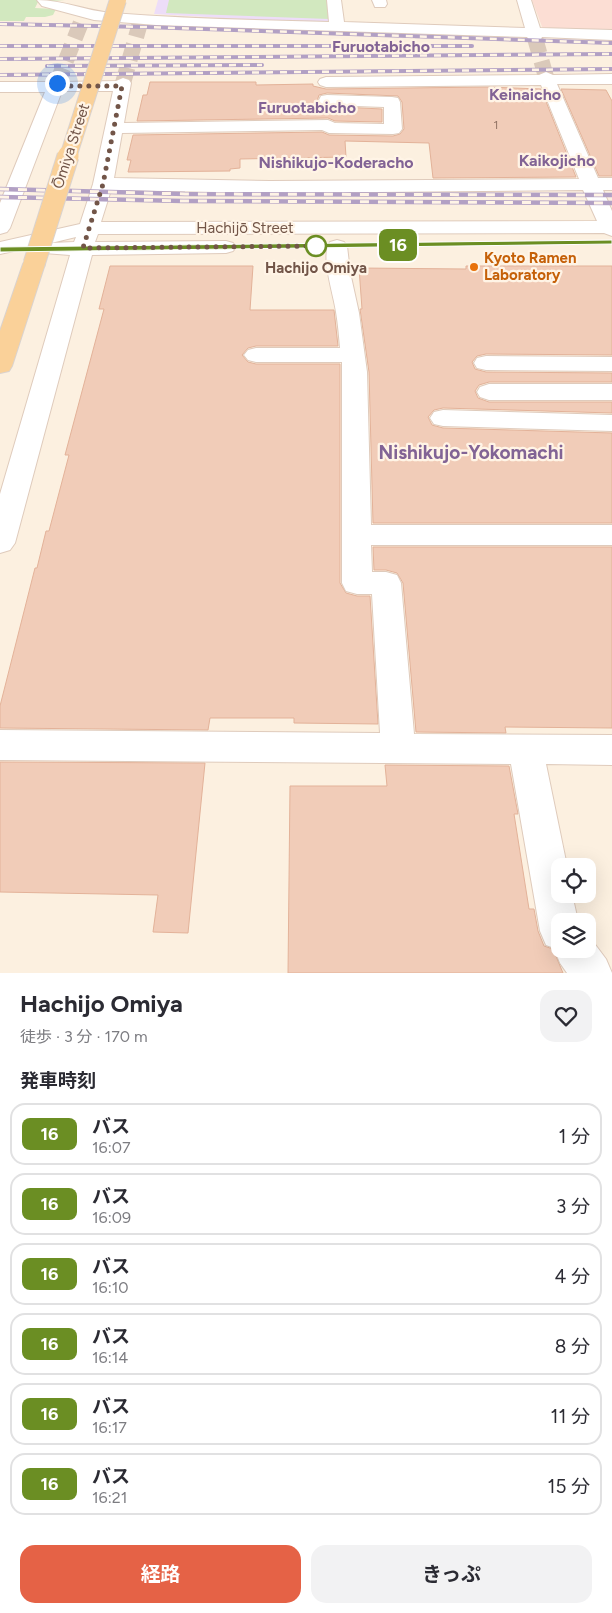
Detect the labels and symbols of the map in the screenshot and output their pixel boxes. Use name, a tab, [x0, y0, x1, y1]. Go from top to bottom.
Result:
district label: Furuotabicho	[332, 37, 430, 56]
your location	[45, 71, 70, 96]
district label: Keinaicho	[489, 85, 561, 104]
district label: Furuotabicho	[258, 98, 356, 117]
street label: Ōmiya Street	[49, 101, 93, 191]
house number: 1	[494, 118, 498, 132]
district label: Kaikojicho	[519, 151, 595, 170]
district label: Nishikujo-Koderacho	[258, 153, 414, 172]
street label: Hachijō Street	[196, 219, 294, 237]
line badge: 16	[376, 229, 420, 261]
marker: Hachijo Omiya	[305, 235, 327, 257]
place label: Kyoto Ramen Laboratory	[484, 249, 576, 284]
place label: Hachijo Omiya	[265, 259, 367, 277]
marker: Kyoto Ramen Laboratory	[468, 261, 480, 273]
district label: Nishikujo-Yokomachi	[378, 441, 564, 464]

